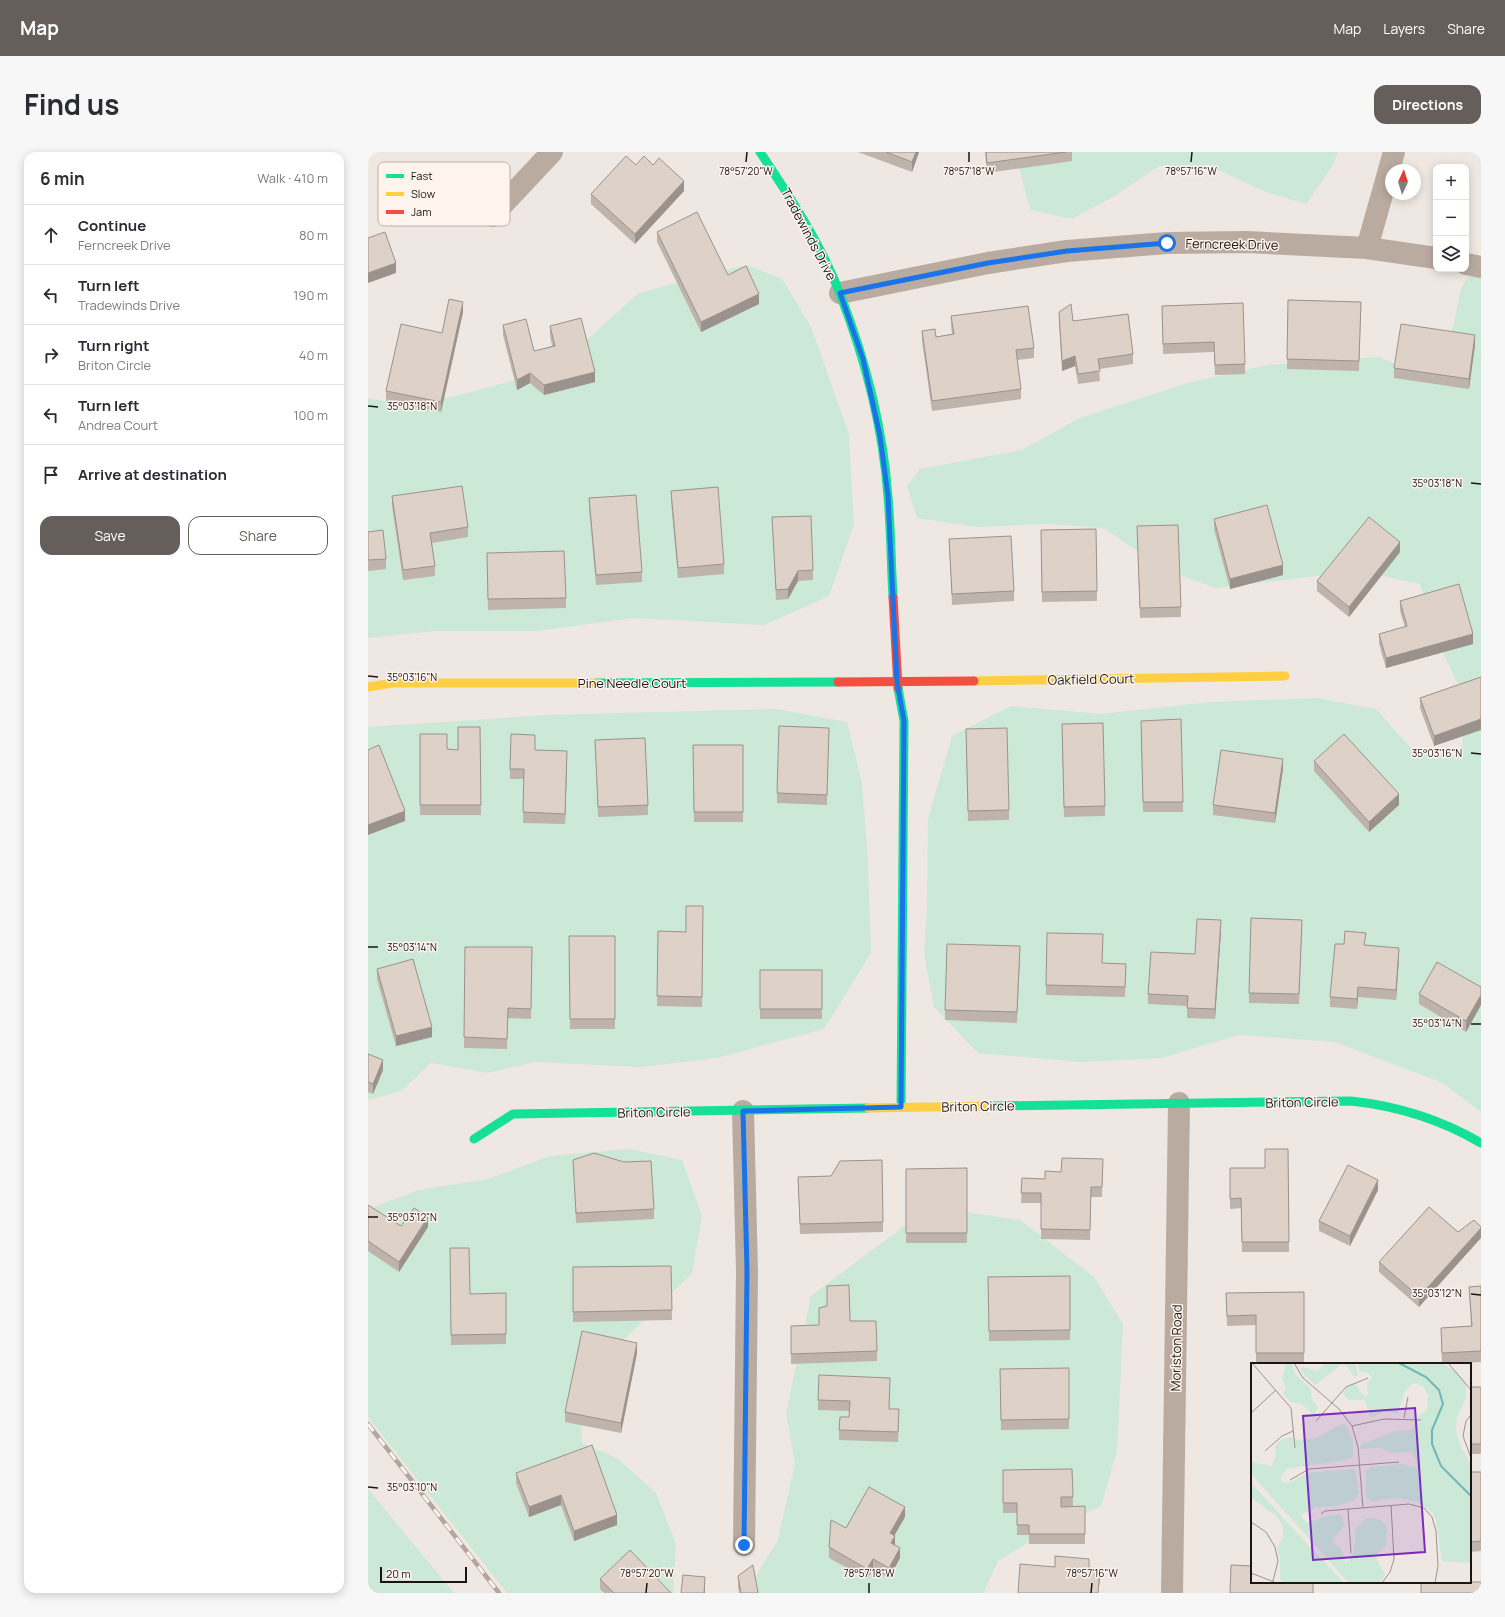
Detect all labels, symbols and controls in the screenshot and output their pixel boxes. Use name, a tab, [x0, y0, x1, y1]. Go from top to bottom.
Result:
text: Map	[20, 15, 59, 41]
text: Map	[1333, 19, 1361, 38]
text: Layers	[1383, 19, 1425, 38]
text: Share	[1447, 19, 1485, 38]
text: Find us	[24, 85, 119, 123]
button: Directions	[1374, 85, 1481, 124]
legend	[378, 162, 510, 226]
text: 78°57'20"W	[719, 164, 773, 178]
text: 78°57'18"W	[943, 164, 995, 178]
text: 78°57'16"W	[1165, 164, 1217, 178]
north arrow	[1385, 164, 1421, 200]
map controls	[1433, 164, 1469, 272]
button: +	[1433, 164, 1469, 200]
text: 6 min	[40, 167, 85, 190]
text: Fast	[411, 168, 433, 183]
text: Walk · 410 m	[257, 169, 328, 187]
street label: Tradewinds Drive	[777, 185, 841, 284]
text: Slow	[411, 186, 436, 201]
button: −	[1433, 200, 1469, 236]
text: Jam	[411, 204, 432, 219]
text: Continue	[78, 215, 146, 236]
icon: ahead	[40, 224, 62, 246]
text: 80 m	[299, 226, 328, 244]
route start	[1158, 234, 1176, 252]
street label: Ferncreek Drive	[1185, 234, 1279, 254]
text: Ferncreek Drive	[78, 236, 171, 254]
button: layers	[1433, 236, 1469, 272]
text: Turn left	[78, 275, 140, 296]
icon: left	[40, 284, 62, 306]
text: 190 m	[293, 286, 328, 304]
text: Tradewinds Drive	[78, 296, 180, 314]
text: Turn right	[78, 335, 149, 356]
icon: right	[40, 344, 62, 366]
text: 40 m	[299, 346, 328, 364]
text: Briton Circle	[78, 356, 151, 374]
text: Turn left	[78, 395, 140, 416]
text: 35°03'18"N	[387, 399, 437, 413]
icon: left	[40, 404, 62, 426]
text: 100 m	[293, 406, 328, 424]
text: Andrea Court	[78, 416, 158, 434]
icon: arrive	[40, 464, 62, 486]
text: Arrive at destination	[78, 464, 227, 485]
text: 35°03'18"N	[1412, 476, 1462, 490]
button: Save	[40, 516, 180, 555]
button: Share	[188, 516, 328, 555]
street label: Oakfield Court	[1048, 669, 1134, 689]
text: 35°03'16"N	[387, 670, 437, 684]
street label: Pine Needle Court	[578, 674, 686, 692]
text: 35°03'16"N	[1412, 746, 1462, 760]
text: 35°03'14"N	[387, 940, 437, 954]
text: 35°03'14"N	[1412, 1016, 1462, 1030]
street label: Briton Circle	[1265, 1092, 1339, 1112]
street label: Briton Circle	[941, 1096, 1015, 1116]
street label: Briton Circle	[617, 1102, 691, 1122]
text: 35°03'12"N	[387, 1210, 437, 1224]
text: 35°03'12"N	[1412, 1286, 1462, 1300]
street label: Moriston Road	[1166, 1304, 1186, 1392]
inset map	[1251, 1363, 1471, 1583]
text: 35°03'10"N	[387, 1480, 437, 1494]
route end	[735, 1536, 753, 1554]
scale bar	[380, 1565, 467, 1584]
text: 20 m	[386, 1566, 411, 1581]
text: 78°57'20"W	[620, 1566, 674, 1580]
text: 78°57'18"W	[843, 1566, 895, 1580]
text: 78°57'16"W	[1066, 1566, 1118, 1580]

